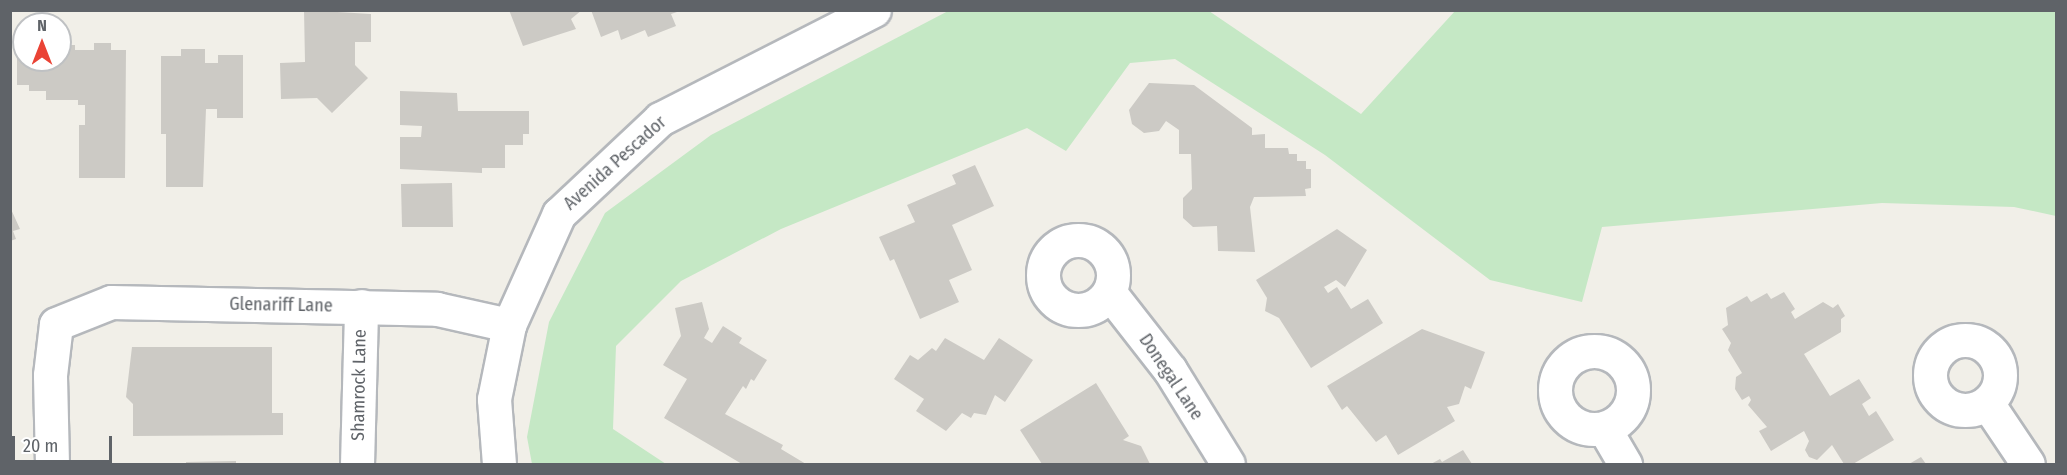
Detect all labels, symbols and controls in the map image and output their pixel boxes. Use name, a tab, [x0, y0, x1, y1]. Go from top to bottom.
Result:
north arrow	[12, 12, 72, 72]
text: N	[37, 16, 47, 35]
street label: Avenida Pescador	[559, 111, 671, 215]
street label: Glenariff Lane	[229, 293, 333, 317]
street label: Shamrock Lane	[347, 329, 371, 441]
street label: Donegal Lane	[1134, 330, 1208, 424]
scale bar	[15, 424, 116, 462]
text: 20 m	[23, 435, 58, 457]

